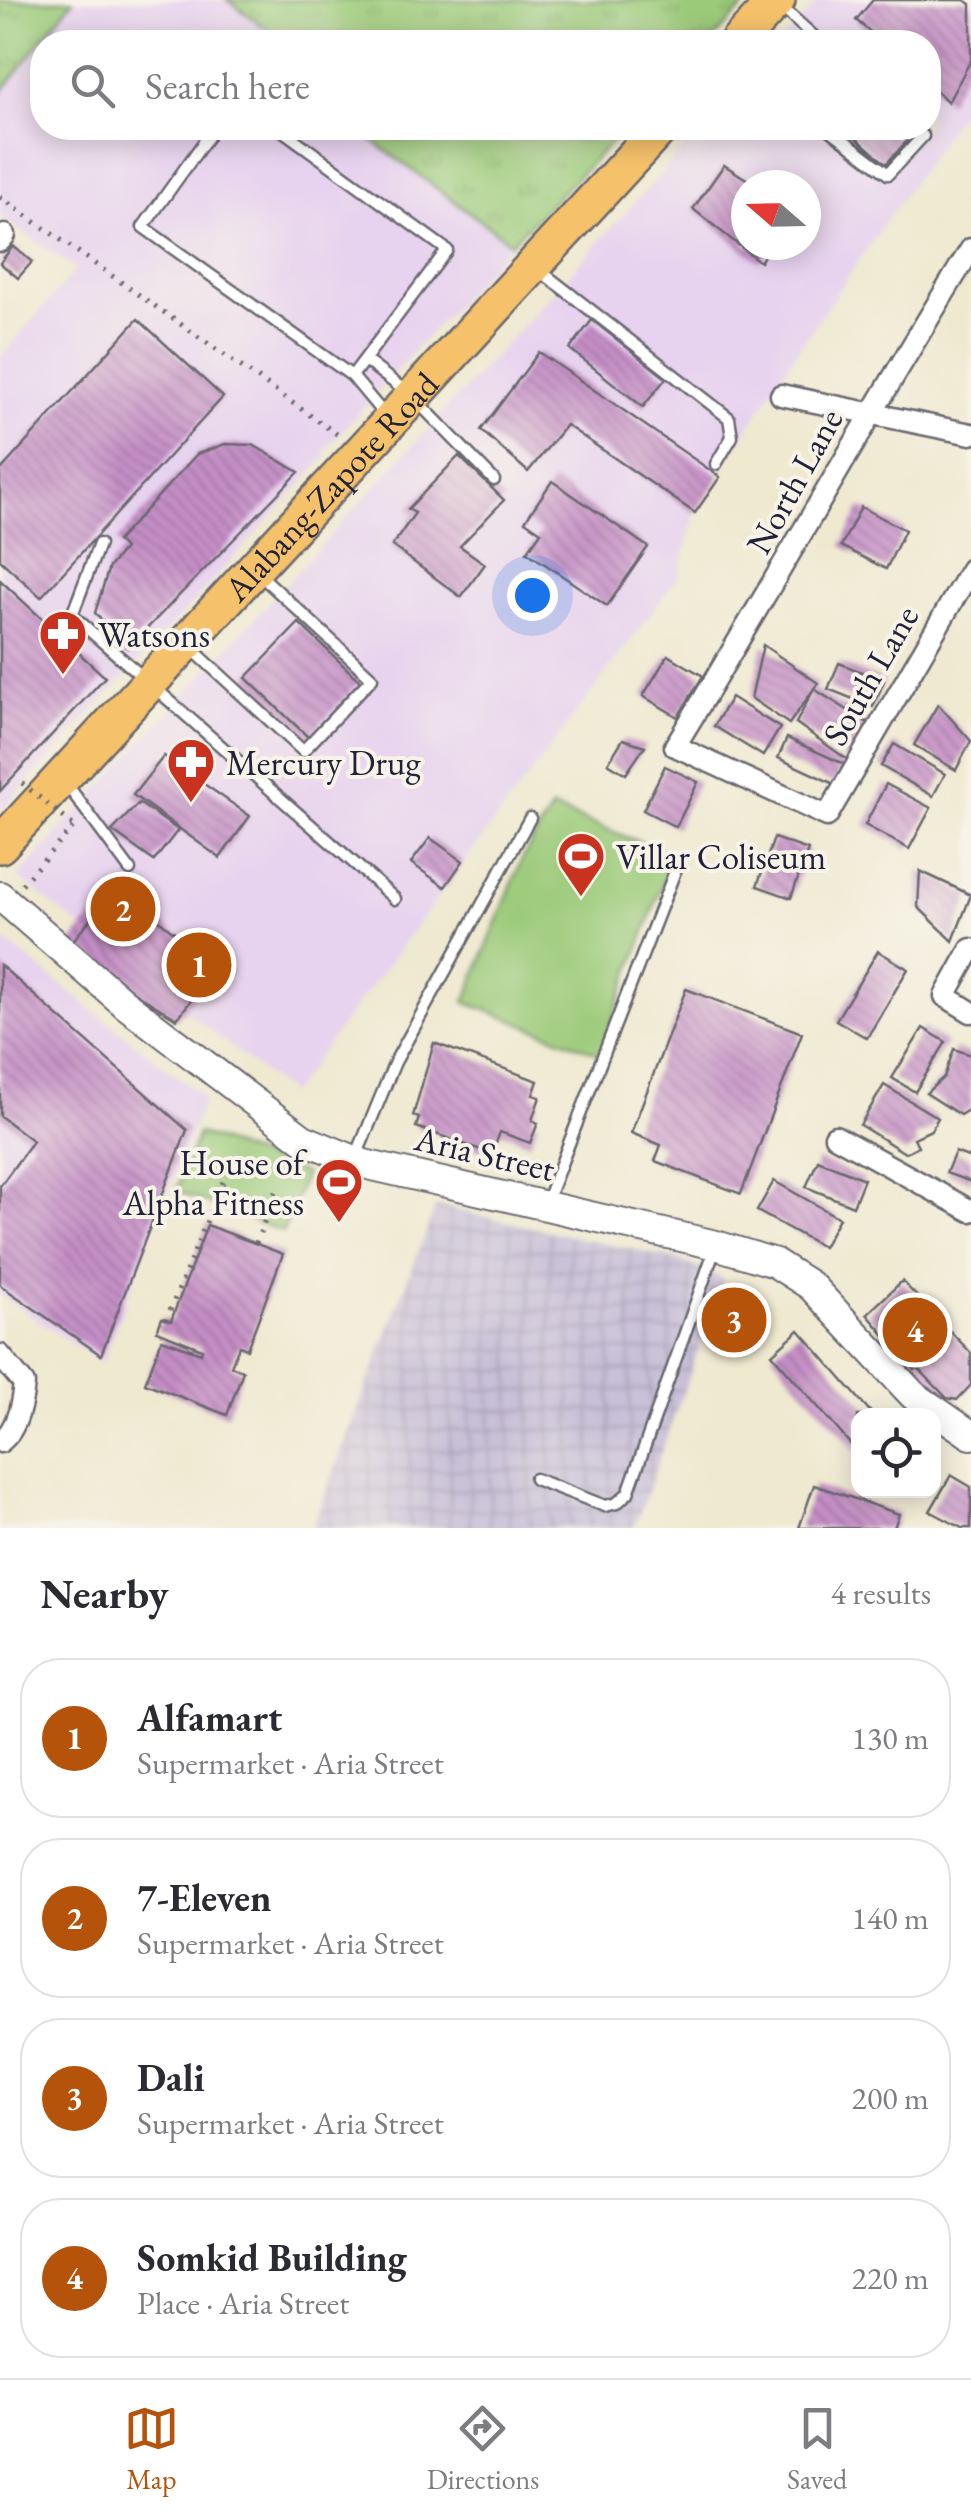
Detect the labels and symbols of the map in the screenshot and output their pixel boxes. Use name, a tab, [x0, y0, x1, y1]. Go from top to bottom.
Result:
north arrow	[731, 170, 821, 260]
street label: Alabang-Zapote Road	[213, 361, 448, 611]
street label: North Lane	[736, 400, 852, 562]
your location	[507, 570, 558, 621]
street label: South Lane	[812, 597, 928, 753]
pharmacy icon: Watsons	[37, 608, 89, 676]
place label: Watsons	[98, 612, 210, 657]
pharmacy icon: Mercury Drug	[165, 736, 217, 804]
place label: Mercury Drug	[226, 740, 421, 785]
sports icon: Villar Coliseum	[555, 830, 607, 898]
place label: Villar Coliseum	[616, 834, 826, 879]
pin: 2	[90, 872, 156, 946]
pin: 1	[166, 928, 232, 1002]
street label: Aria Street	[410, 1115, 559, 1191]
place label: House of Alpha Fitness	[122, 1140, 308, 1225]
sports icon: House of Alpha Fitness	[313, 1156, 365, 1224]
pin: 3	[702, 1282, 766, 1358]
pin: 4	[882, 1292, 948, 1368]

